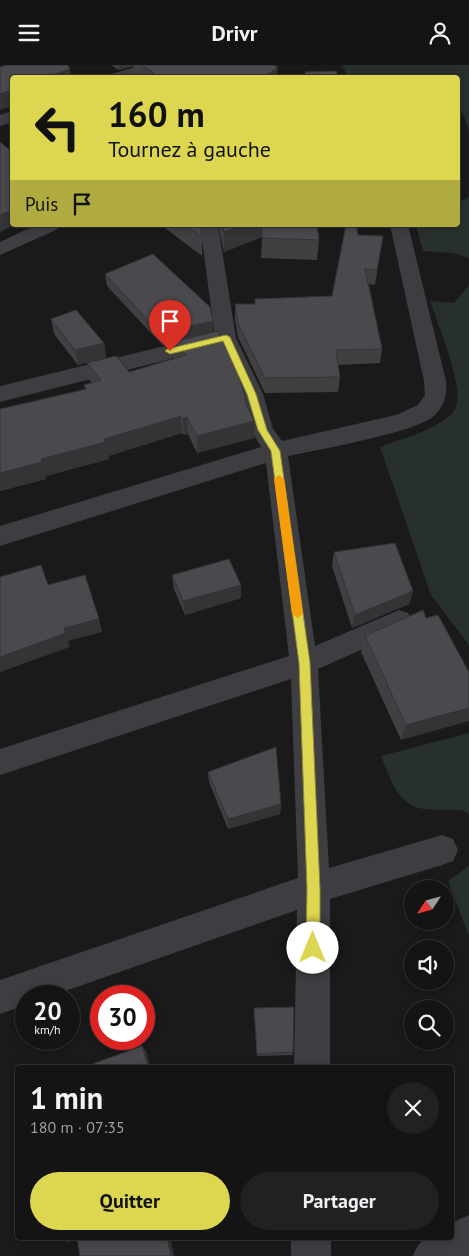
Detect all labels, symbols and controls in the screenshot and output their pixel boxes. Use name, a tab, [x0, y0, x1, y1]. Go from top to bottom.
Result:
icon: menu	[15, 19, 43, 47]
text: Drivr	[211, 19, 258, 47]
icon: person	[426, 19, 454, 47]
text: 160 m	[108, 91, 205, 137]
icon: left	[25, 95, 90, 160]
text: Tournez à gauche	[108, 135, 271, 163]
icon: arrive	[68, 190, 96, 218]
text: Puis	[25, 192, 58, 216]
pin	[149, 300, 191, 351]
icon: arrive	[156, 307, 184, 335]
north arrow	[404, 880, 454, 930]
map controls	[404, 880, 454, 1050]
position arrow	[286, 921, 338, 973]
button: sound	[404, 940, 454, 990]
speed limit sign: 30	[90, 985, 155, 1050]
text: 20	[33, 995, 62, 1027]
button: search	[404, 1000, 454, 1050]
text: km/h	[34, 1022, 61, 1037]
text: 1 min	[30, 1078, 103, 1117]
button: close	[387, 1082, 439, 1134]
text: 180 m · 07:35	[30, 1117, 125, 1137]
button: Quitter	[30, 1172, 230, 1230]
button: Partager	[240, 1172, 439, 1230]

